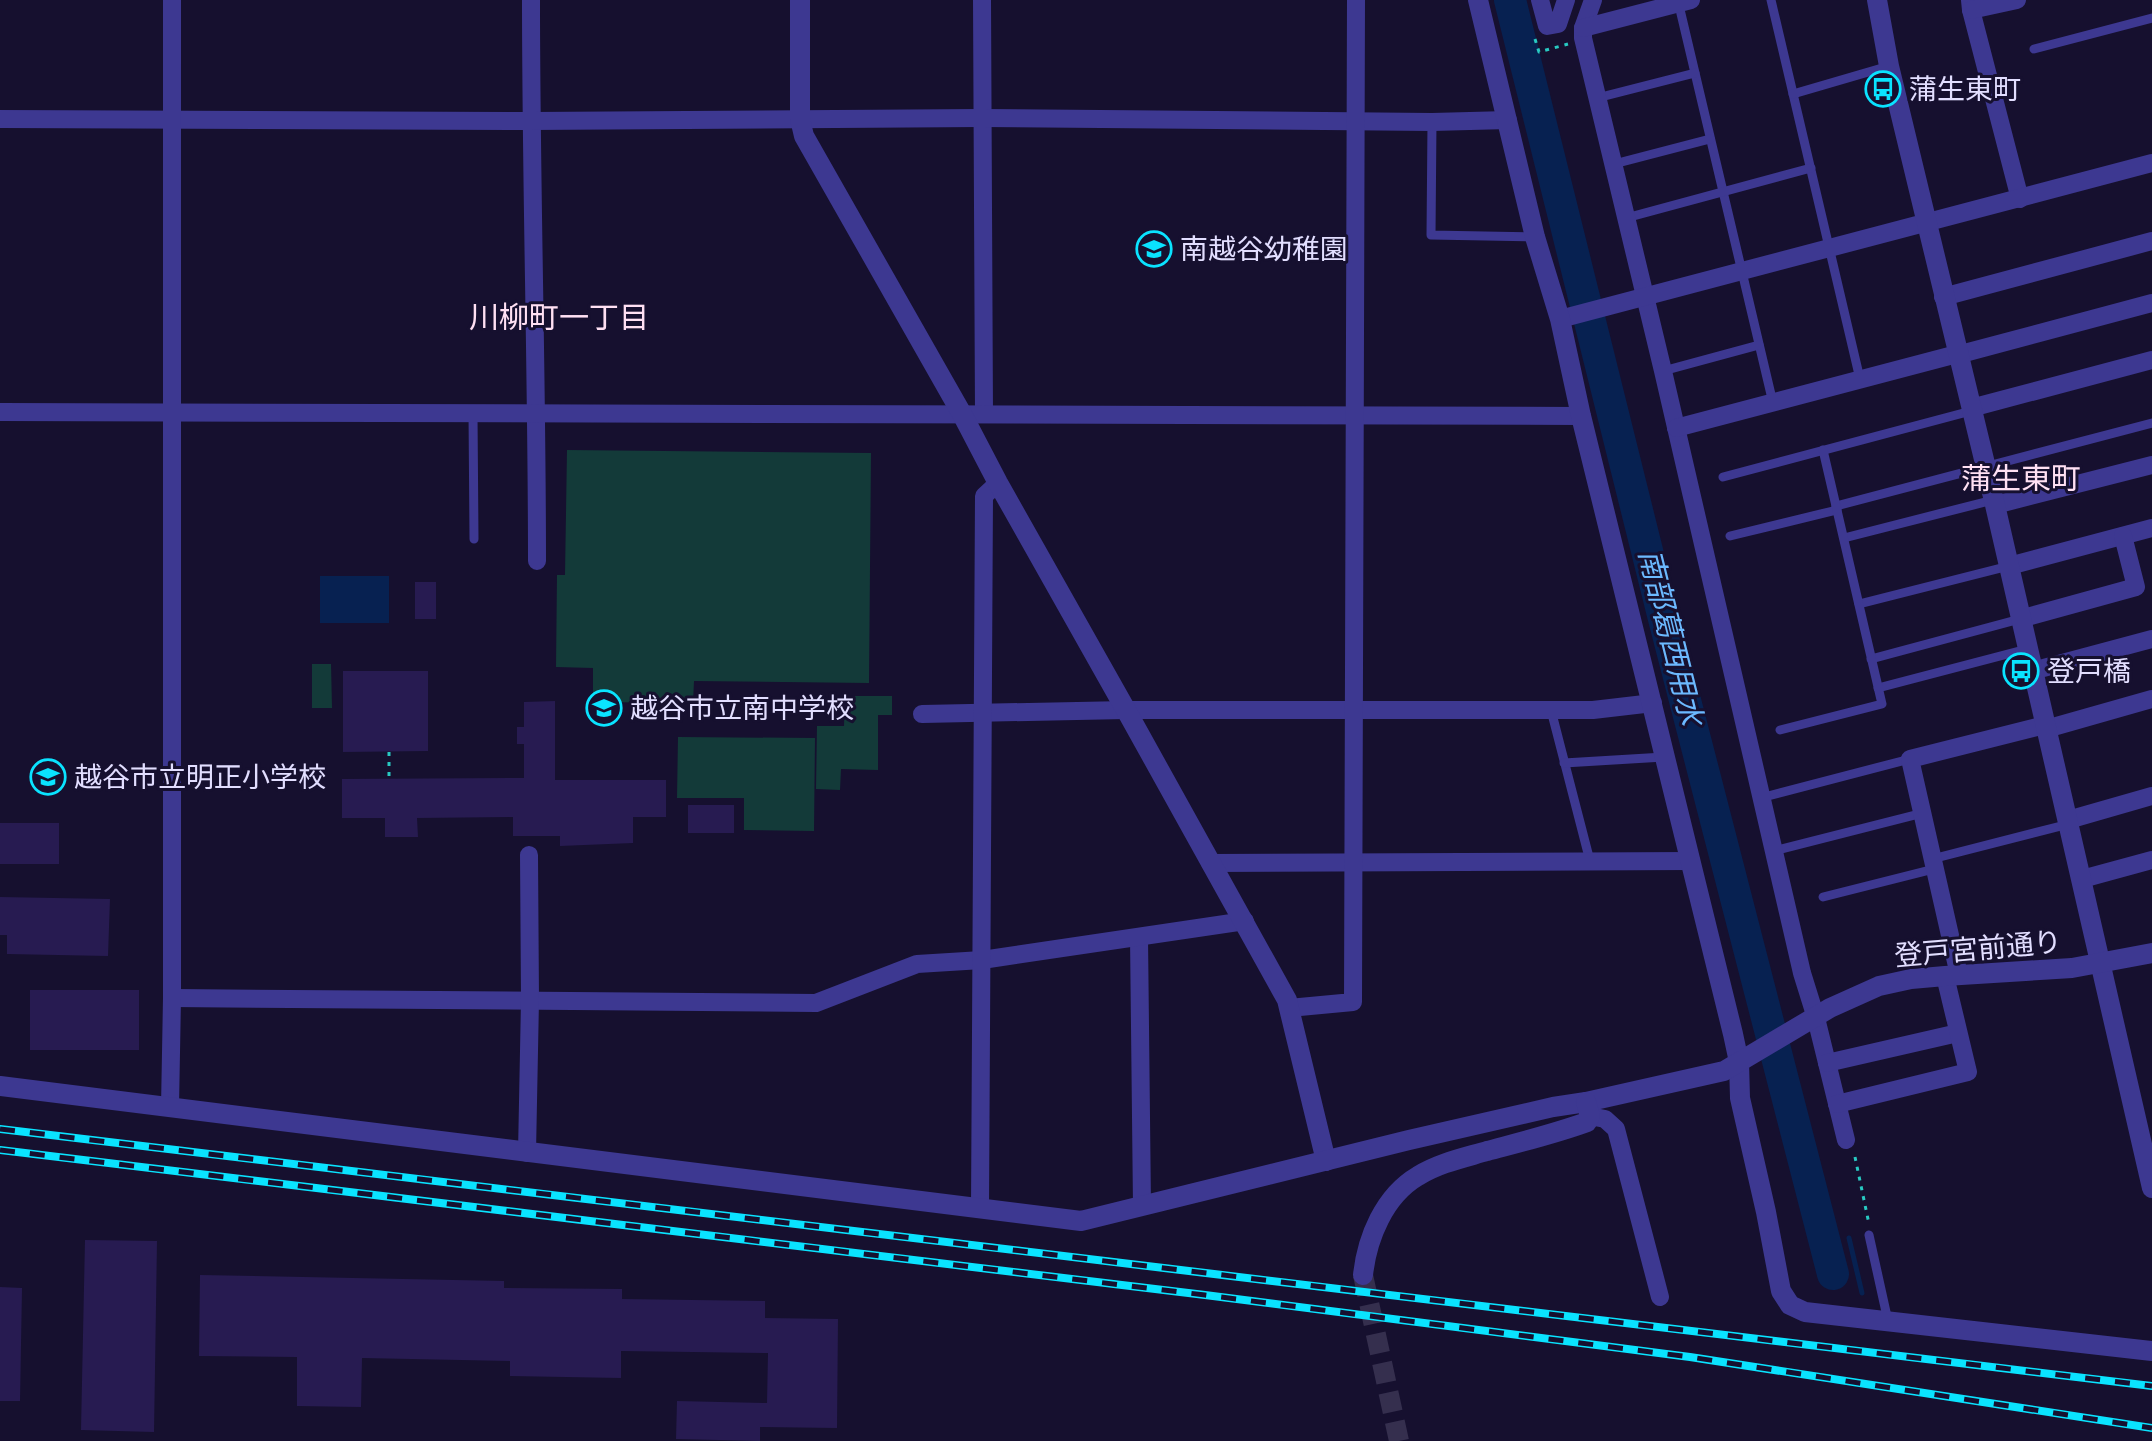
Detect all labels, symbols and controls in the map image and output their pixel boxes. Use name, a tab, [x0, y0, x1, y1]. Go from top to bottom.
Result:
bus stop icon: 蒲生東町	[1864, 70, 1902, 108]
place label: 蒲生東町	[1909, 73, 2021, 106]
school or university icon: 南越谷幼稚園	[1135, 230, 1173, 268]
place label: 南越谷幼稚園	[1180, 233, 1348, 266]
district label: 川柳町一丁目	[469, 300, 649, 335]
district label: 蒲生東町	[1961, 461, 2081, 496]
water label: 南部葛西用水	[1632, 545, 1710, 731]
bus stop icon: 登戸橋	[2002, 652, 2040, 690]
place label: 登戸橋	[2047, 655, 2131, 688]
school or university icon: 越谷市立南中学校	[585, 689, 623, 727]
place label: 越谷市立南中学校	[630, 692, 854, 725]
school or university icon: 越谷市立明正小学校	[29, 758, 67, 796]
place label: 越谷市立明正小学校	[74, 761, 326, 794]
street label: 登戸宮前通り	[1893, 925, 2063, 973]

